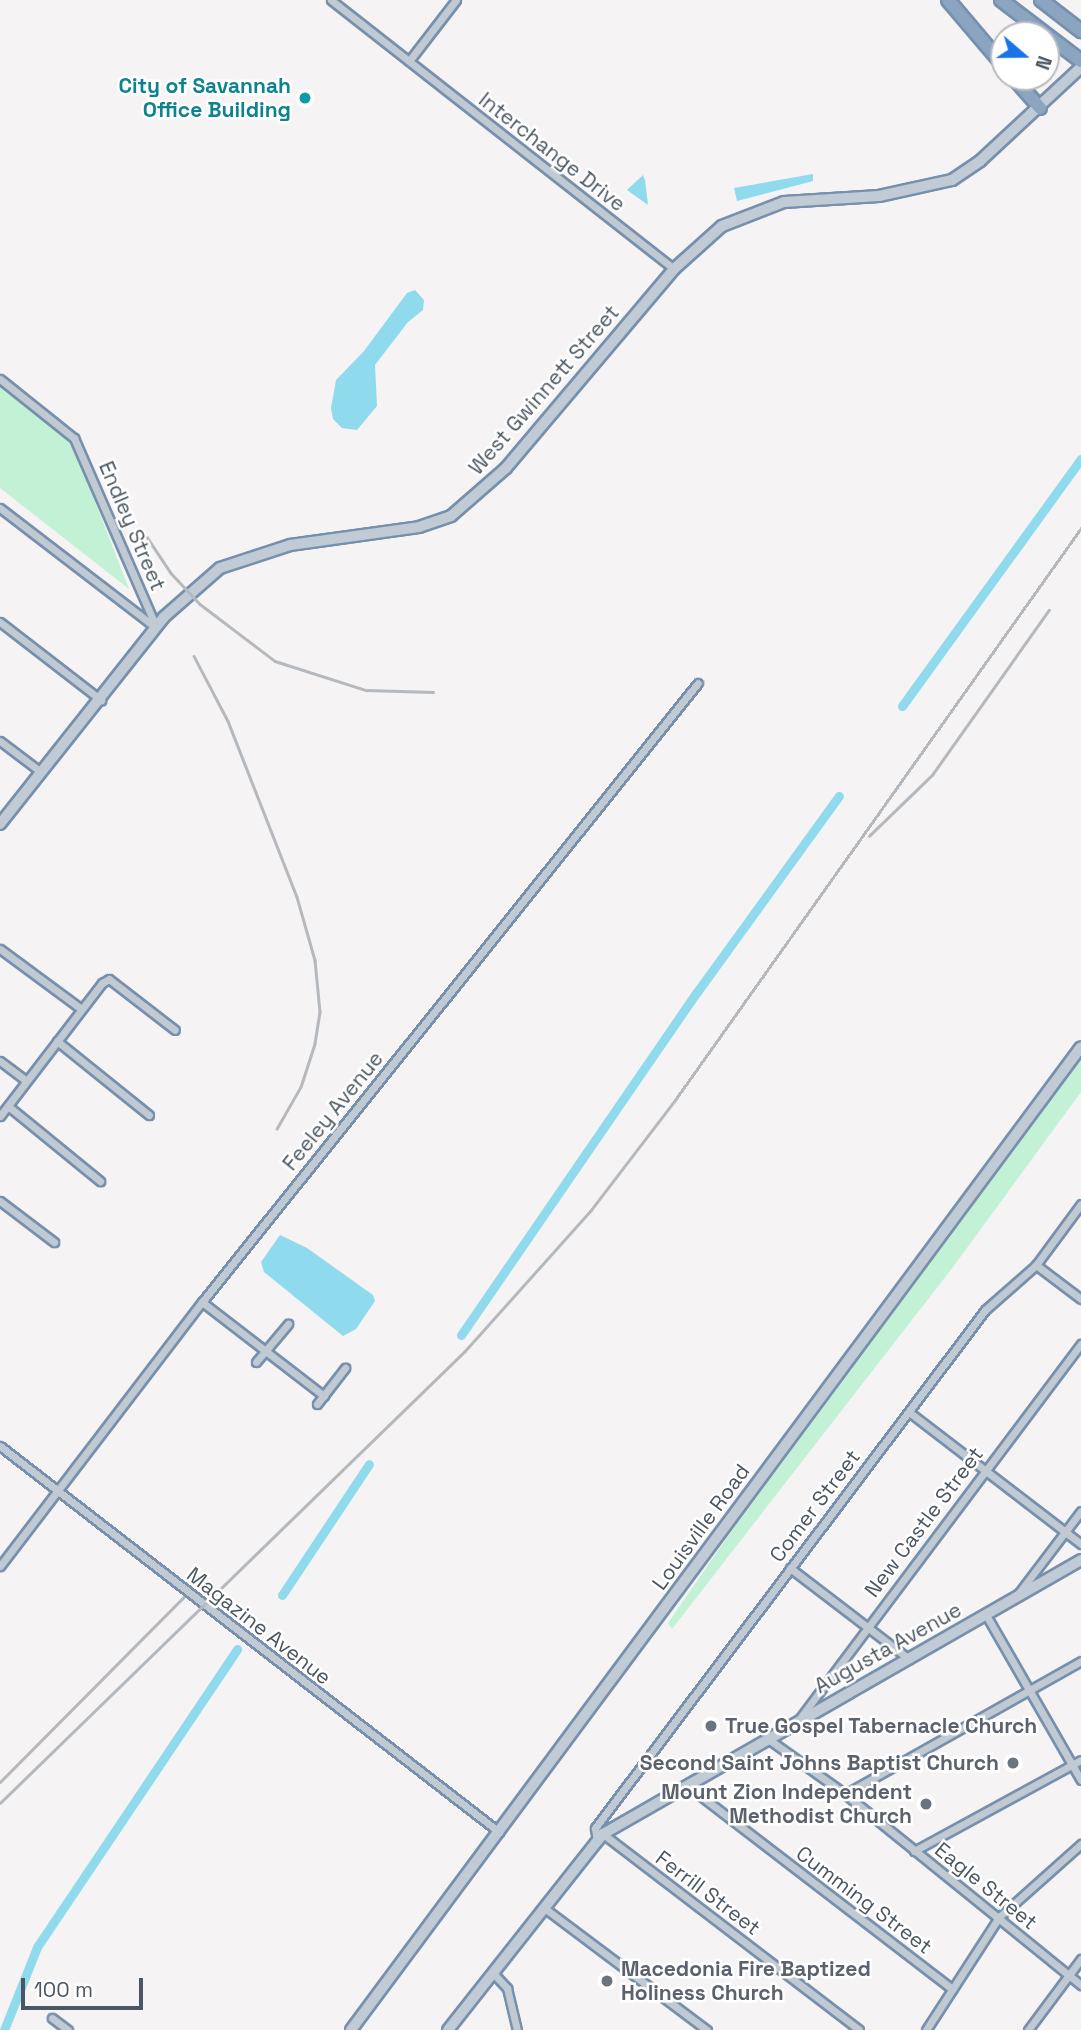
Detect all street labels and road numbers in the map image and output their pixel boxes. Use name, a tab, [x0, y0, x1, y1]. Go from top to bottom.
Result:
street label: Interchange Drive	[474, 87, 630, 217]
street label: West Gwinnett Street	[464, 300, 624, 480]
street label: Endley Street	[93, 457, 171, 595]
street label: Feeley Avenue	[277, 1046, 389, 1176]
street label: New Castle Street	[859, 1442, 989, 1602]
street label: Comer Street	[764, 1445, 866, 1567]
street label: Louisville Road	[647, 1459, 755, 1595]
street label: Magazine Avenue	[182, 1562, 336, 1690]
street label: Augusta Avenue	[810, 1597, 966, 1699]
street label: Eagle Street	[930, 1837, 1042, 1935]
street label: Cumming Street	[791, 1841, 937, 1959]
street label: Ferrill Street	[651, 1845, 765, 1941]

